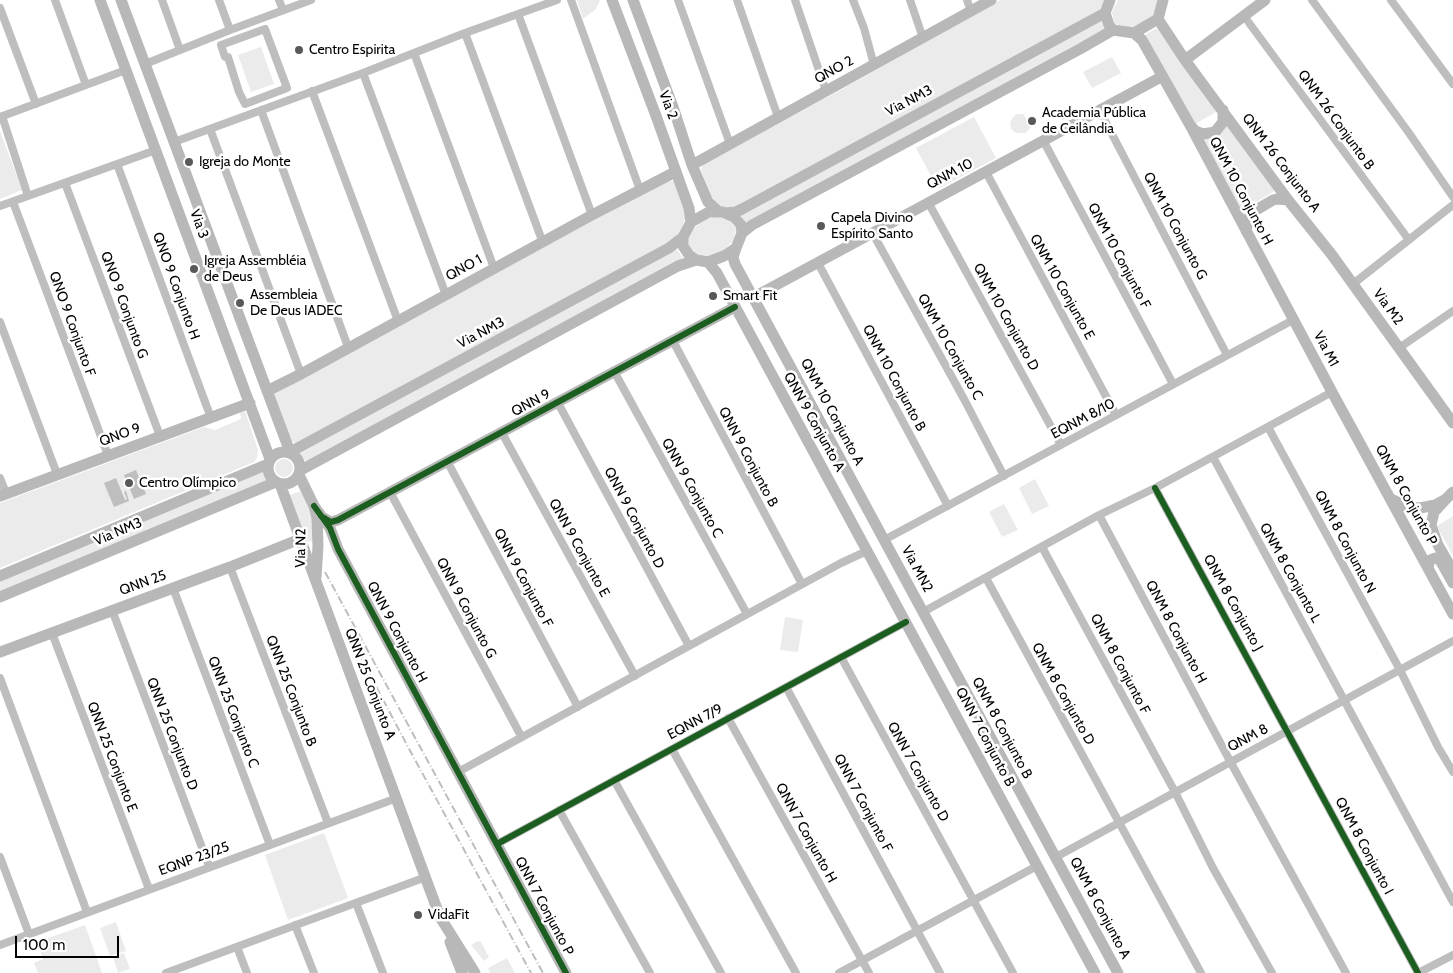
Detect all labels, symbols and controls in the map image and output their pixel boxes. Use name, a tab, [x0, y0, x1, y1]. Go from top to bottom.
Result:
place label: Centro Espirita	[309, 42, 395, 58]
marker: Centro Espirita	[293, 44, 305, 56]
street label: QNO 2	[812, 52, 856, 88]
street label: QNM 26 Conjunto B	[1294, 67, 1378, 173]
street label: Via NM3	[883, 82, 935, 120]
street label: Via 2	[655, 88, 681, 122]
place label: Academia Pública de Ceilândia	[1042, 105, 1146, 138]
street label: QNM 26 Conjunto A	[1238, 110, 1324, 216]
marker: Academia Pública de Ceilândia	[1026, 115, 1038, 127]
street label: QNM 10 Conjunto H	[1205, 134, 1277, 248]
place label: Igreja do Monte	[199, 154, 291, 170]
street label: QNM 10	[924, 155, 976, 193]
marker: Igreja do Monte	[183, 156, 195, 168]
street label: QNM 10 Conjunto G	[1140, 169, 1210, 283]
street label: QNM 10 Conjunto F	[1084, 200, 1154, 312]
street label: Via 3	[186, 207, 212, 241]
place label: Capela Divino Espírito Santo	[831, 210, 913, 242]
marker: Capela Divino Espírito Santo	[815, 220, 827, 232]
street label: QNO 9 Conjunto H	[149, 230, 203, 342]
street label: QNM 10 Conjunto E	[1026, 231, 1098, 343]
street label: QNO 9 Conjunto G	[97, 249, 151, 361]
street label: QNO 1	[443, 251, 485, 285]
place label: Igreja Assembléia de Deus	[204, 253, 306, 286]
street label: QNM 10 Conjunto D	[970, 260, 1042, 374]
marker: Igreja Assembléia de Deus	[188, 263, 200, 275]
street label: QNO 9 Conjunto F	[45, 269, 99, 379]
street label: Via M2	[1369, 286, 1407, 328]
place label: Assembleia De Deus IADEC	[250, 287, 343, 320]
place label: Smart Fit	[723, 288, 777, 304]
marker: Smart Fit	[707, 290, 719, 302]
street label: QNM 10 Conjunto C	[914, 291, 986, 403]
marker: Assembleia De Deus IADEC	[234, 297, 246, 309]
street label: Via NM3	[455, 314, 507, 352]
street label: QNM 10 Conjunto B	[859, 322, 929, 434]
street label: Via M1	[1310, 328, 1342, 370]
street label: QNM 10 Conjunto A	[797, 356, 867, 468]
street label: QNN 9 Conjunto A	[780, 369, 848, 475]
street label: QNN 9	[509, 386, 553, 420]
street label: EQNM 8/10	[1048, 395, 1118, 443]
street label: QNN 9 Conjunto B	[715, 404, 781, 510]
street label: QNO 9	[97, 420, 143, 450]
street label: QNN 9 Conjunto C	[658, 435, 726, 541]
street label: QNM 8 Conjunto P	[1371, 442, 1441, 548]
street label: QNN 9 Conjunto D	[600, 464, 668, 572]
place label: Centro Olímpico	[139, 475, 236, 491]
marker: Centro Olímpico	[123, 477, 135, 489]
street label: QNM 8 Conjunto N	[1311, 488, 1379, 596]
street label: QNN 9 Conjunto E	[545, 496, 613, 600]
street label: Via NM3	[91, 514, 145, 550]
street label: QNM 8 Conjunto L	[1256, 520, 1324, 626]
street label: QNN 9 Conjunto F	[490, 526, 556, 630]
street label: Via N2	[292, 528, 310, 568]
street label: Via MN2	[898, 543, 936, 595]
street label: QNM 8 Conjunto J	[1200, 552, 1266, 654]
street label: QNN 9 Conjunto G	[432, 555, 500, 661]
street label: QNN 25	[117, 567, 169, 599]
street label: QNM 8 Conjunto H	[1142, 578, 1210, 686]
street label: QNN 9 Conjunto H	[363, 579, 431, 685]
street label: QNM 8 Conjunto F	[1086, 611, 1154, 717]
street label: QNN 25 Conjunto A	[341, 626, 399, 742]
street label: QNN 25 Conjunto B	[262, 633, 320, 749]
street label: QNM 8 Conjunto D	[1028, 640, 1098, 748]
street label: QNN 25 Conjunto C	[204, 654, 262, 770]
street label: QNM 8 Conjunto B	[968, 674, 1036, 782]
street label: QNN 25 Conjunto D	[143, 675, 201, 793]
street label: QNN 7 Conjunto B	[952, 685, 1018, 789]
street label: QNN 25 Conjunto E	[83, 699, 141, 815]
street label: EQNN 7/9	[665, 701, 725, 743]
street label: QNN 7 Conjunto D	[884, 719, 952, 825]
street label: QNM 8	[1225, 720, 1271, 756]
street label: QNN 7 Conjunto F	[830, 751, 896, 855]
street label: QNN 7 Conjunto H	[772, 780, 840, 886]
street label: QNM 8 Conjunto I	[1331, 794, 1397, 898]
street label: EQNP 23/25	[156, 838, 232, 880]
street label: QNN 7 Conjunto P	[511, 854, 577, 958]
street label: QNM 8 Conjunto A	[1066, 854, 1134, 962]
place label: VidaFit	[428, 907, 469, 923]
marker: VidaFit	[412, 909, 424, 921]
scale bar	[18, 926, 121, 958]
text: 100 m	[23, 936, 65, 954]

